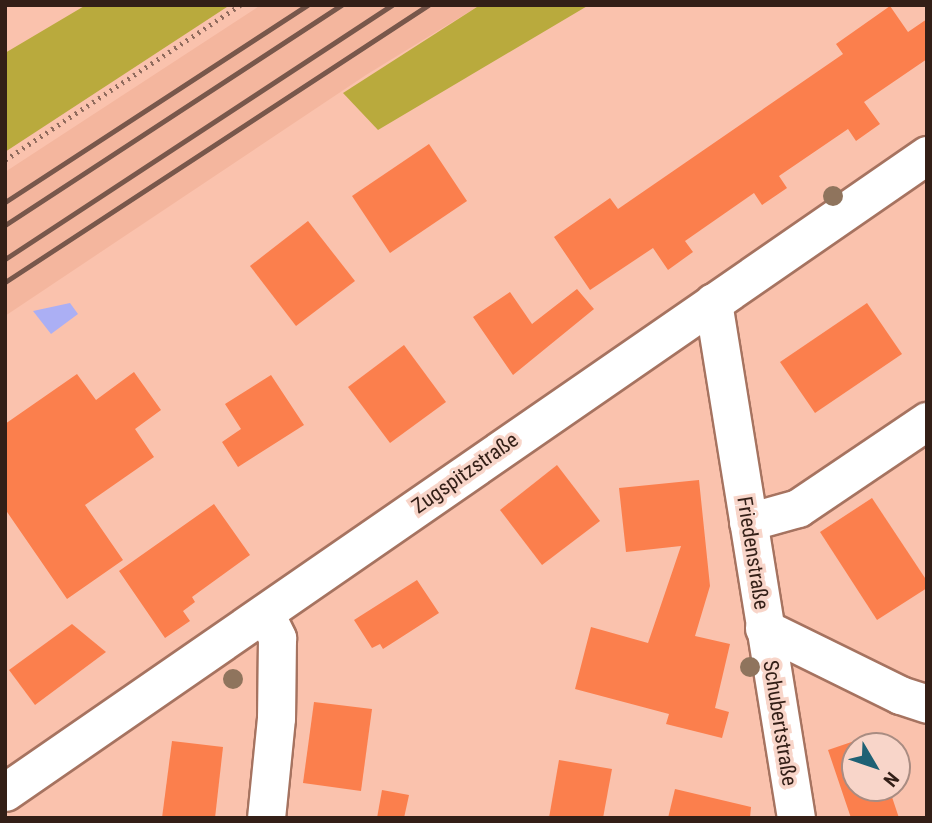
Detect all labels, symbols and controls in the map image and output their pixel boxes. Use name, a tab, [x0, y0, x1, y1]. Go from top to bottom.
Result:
street label: Zugspitzstraße	[407, 427, 523, 519]
street label: Friedenstraße	[732, 495, 774, 611]
street label: Schubertstraße	[758, 658, 802, 788]
north arrow	[841, 732, 911, 802]
text: N	[879, 768, 904, 791]

